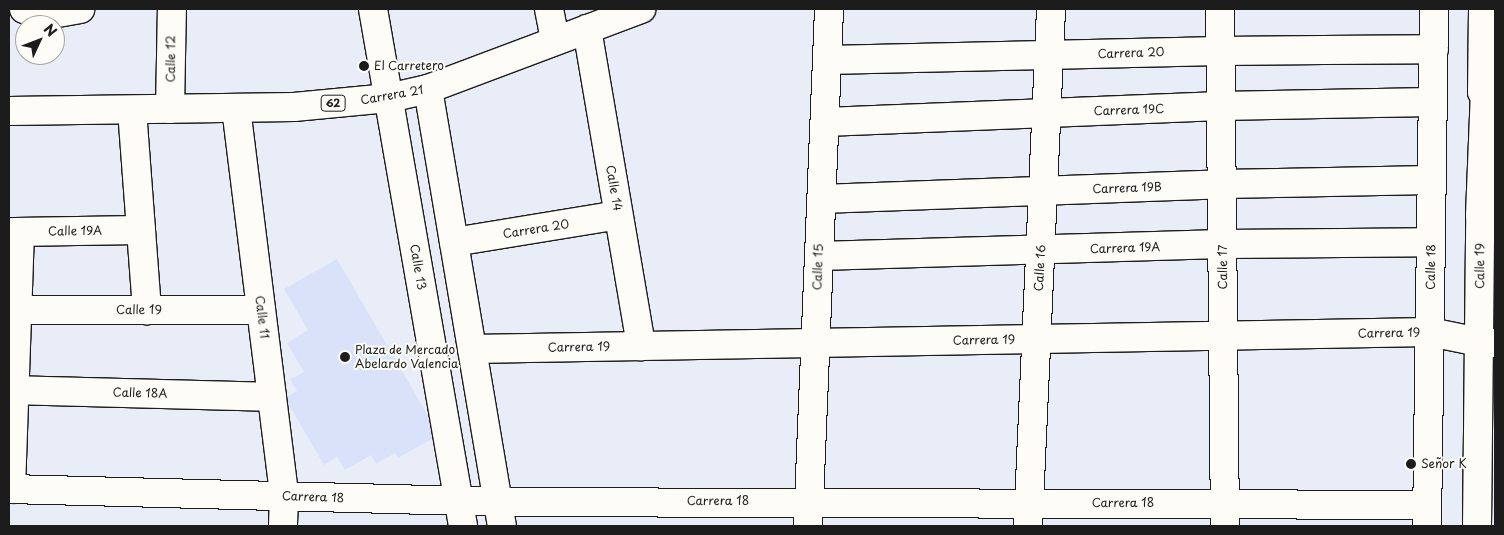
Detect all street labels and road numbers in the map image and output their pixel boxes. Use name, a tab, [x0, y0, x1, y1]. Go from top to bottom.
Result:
street label: Calle 12	[163, 35, 179, 83]
street label: Carrera 20	[1097, 45, 1165, 61]
street label: Carrera 21	[359, 82, 425, 108]
road number: 62	[320, 95, 346, 112]
street label: Carrera 19C	[1093, 102, 1165, 118]
street label: Calle 14	[603, 164, 625, 212]
street label: Carrera 19B	[1092, 180, 1162, 196]
street label: Carrera 20	[502, 217, 570, 241]
street label: Calle 19A	[48, 223, 102, 239]
street label: Carrera 19A	[1089, 240, 1161, 256]
street label: Calle 13	[407, 243, 429, 291]
street label: Calle 19	[1473, 243, 1487, 289]
street label: Calle 15	[810, 244, 826, 290]
street label: Calle 16	[1032, 244, 1048, 292]
street label: Calle 18	[1423, 244, 1439, 290]
street label: Calle 17	[1216, 245, 1230, 289]
street label: Calle 11	[252, 295, 272, 339]
street label: Calle 19	[116, 303, 162, 317]
street label: Carrera 19	[1358, 325, 1420, 341]
street label: Carrera 19	[953, 332, 1015, 348]
street label: Carrera 19	[548, 339, 610, 355]
street label: Calle 18A	[112, 385, 168, 401]
street label: Carrera 18	[281, 489, 345, 505]
street label: Carrera 18	[687, 494, 749, 508]
street label: Carrera 18	[1092, 496, 1154, 510]

